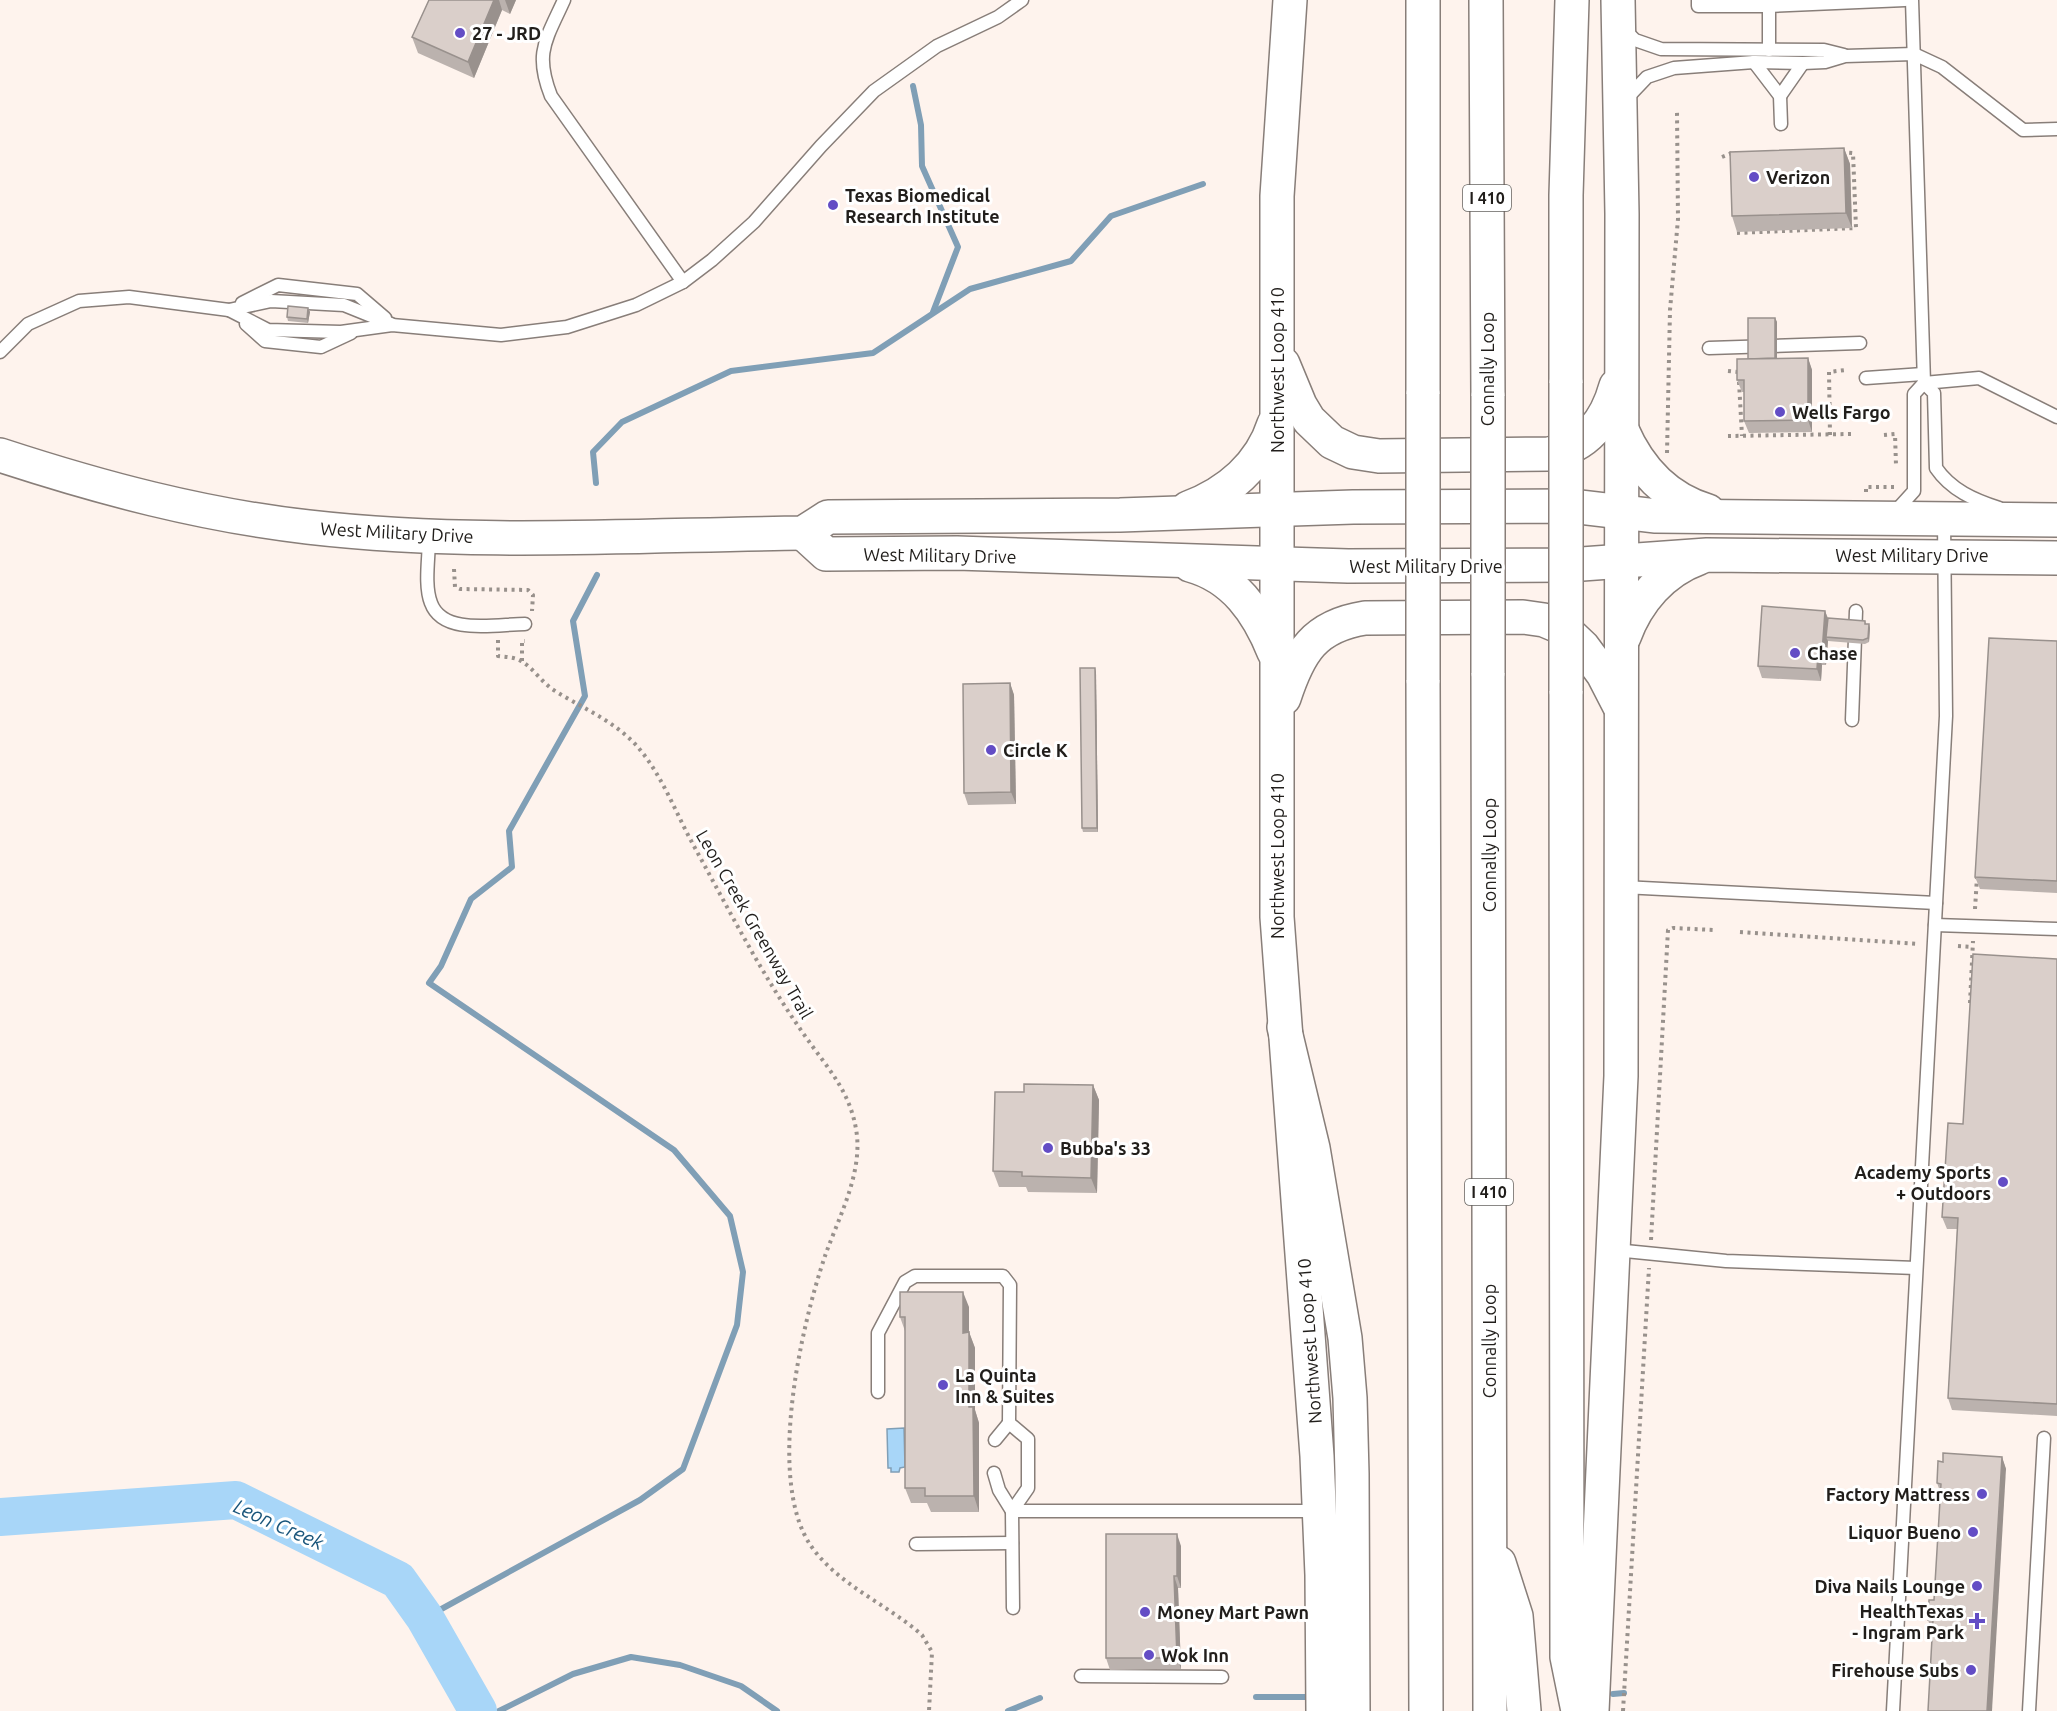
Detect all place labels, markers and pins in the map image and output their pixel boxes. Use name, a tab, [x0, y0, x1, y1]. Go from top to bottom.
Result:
place label: 27 - JRD	[472, 23, 541, 43]
marker: 27 - JRD	[453, 26, 467, 40]
place label: Verizon	[1766, 167, 1830, 187]
marker: Verizon	[1747, 170, 1761, 184]
place label: Texas Biomedical Research Institute	[845, 185, 1000, 226]
marker: Texas Biomedical Research Institute	[826, 198, 840, 212]
place label: Wells Fargo	[1792, 402, 1891, 422]
marker: Wells Fargo	[1773, 405, 1787, 419]
place label: Chase	[1807, 643, 1858, 663]
marker: Chase	[1788, 646, 1802, 660]
place label: Circle K	[1003, 740, 1068, 760]
marker: Circle K	[984, 743, 998, 757]
place label: Bubba's 33	[1060, 1138, 1151, 1158]
marker: Bubba's 33	[1041, 1141, 1055, 1155]
place label: Academy Sports + Outdoors	[1854, 1162, 1991, 1203]
marker: Academy Sports + Outdoors	[1996, 1175, 2010, 1189]
place label: La Quinta Inn & Suites	[955, 1365, 1055, 1406]
marker: La Quinta Inn & Suites	[936, 1378, 950, 1392]
place label: Factory Mattress	[1826, 1484, 1970, 1504]
marker: Factory Mattress	[1975, 1487, 1989, 1501]
place label: Liquor Bueno	[1848, 1522, 1961, 1542]
marker: Liquor Bueno	[1966, 1525, 1980, 1539]
place label: Diva Nails Lounge	[1814, 1576, 1965, 1596]
marker: Diva Nails Lounge	[1970, 1579, 1984, 1593]
place label: HealthTexas - Ingram Park	[1852, 1601, 1964, 1642]
place label: Money Mart Pawn	[1157, 1602, 1309, 1622]
marker: Money Mart Pawn	[1138, 1605, 1152, 1619]
marker: HealthTexas - Ingram Park	[1968, 1612, 1986, 1630]
place label: Wok Inn	[1161, 1645, 1229, 1665]
marker: Wok Inn	[1142, 1648, 1156, 1662]
place label: Firehouse Subs	[1831, 1660, 1959, 1680]
marker: Firehouse Subs	[1964, 1663, 1978, 1677]

